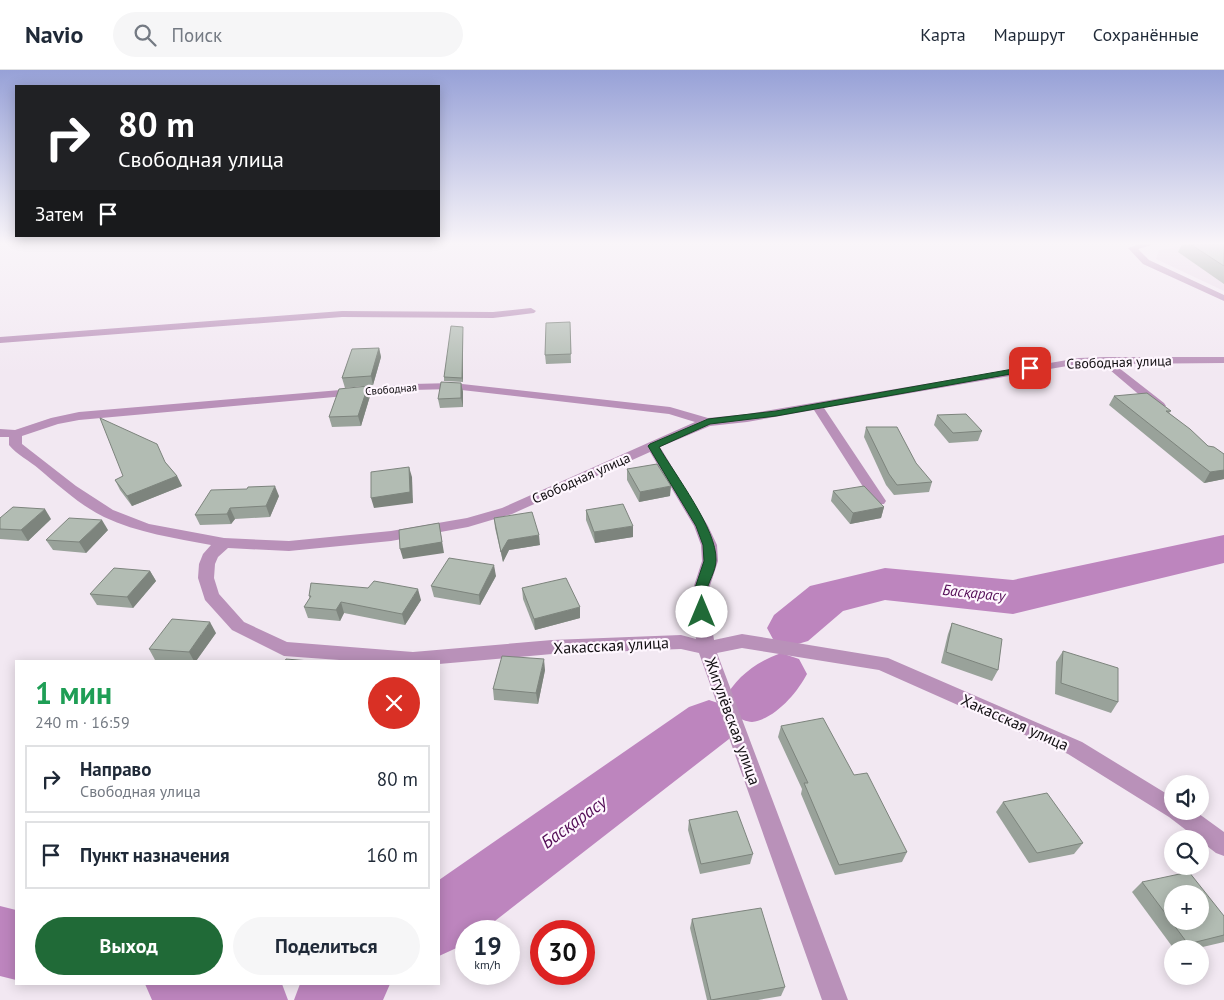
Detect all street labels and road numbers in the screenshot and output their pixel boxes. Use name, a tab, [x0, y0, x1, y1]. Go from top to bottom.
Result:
street label: Свободная улица	[1066, 351, 1172, 373]
street label: Свободная	[365, 380, 417, 398]
street label: Свободная улица	[529, 448, 633, 508]
street label: Хакасская улица	[553, 632, 669, 658]
street label: Жигулёвская улица	[700, 654, 765, 788]
street label: Хакасская улица	[958, 689, 1072, 755]

